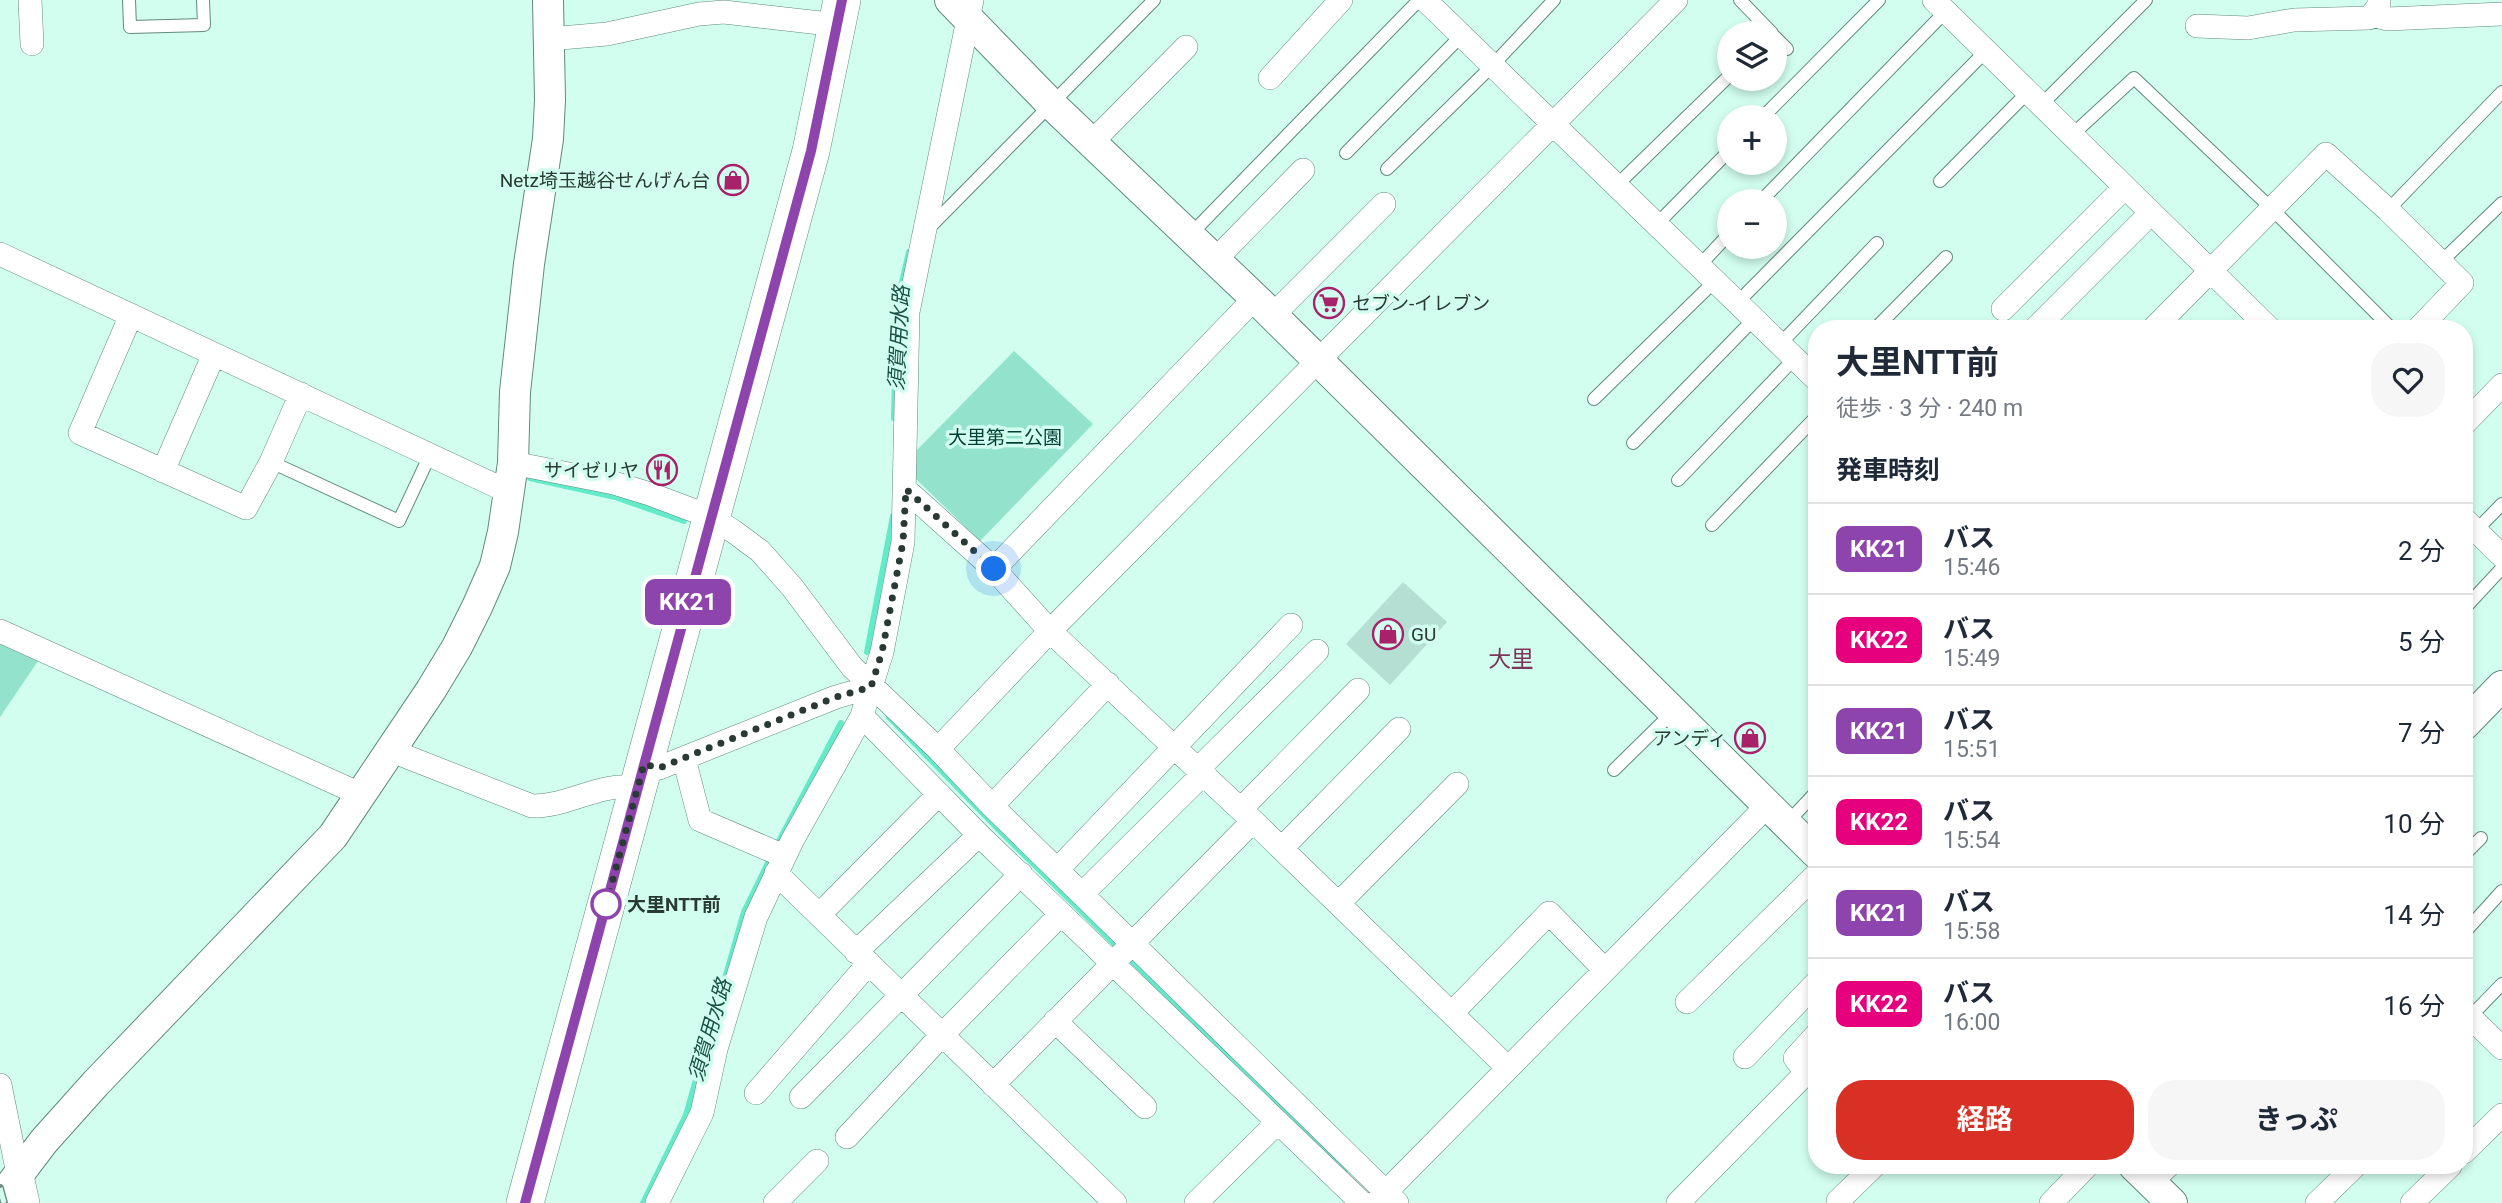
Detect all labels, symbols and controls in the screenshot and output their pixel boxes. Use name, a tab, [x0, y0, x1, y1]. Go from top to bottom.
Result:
map controls	[1717, 21, 1787, 259]
button: layers	[1717, 21, 1787, 91]
button: +	[1717, 105, 1787, 175]
shop icon: Netz埼玉越谷せんげん台	[716, 163, 750, 197]
place label: Netz埼玉越谷せんげん台	[500, 169, 710, 192]
button: −	[1717, 189, 1787, 259]
water label: 須賀用水路	[884, 283, 914, 391]
supermarket icon: セブン-イレブン	[1312, 286, 1346, 320]
place label: セブン-イレブン	[1352, 292, 1490, 315]
text: 大里NTT前	[1836, 343, 1999, 382]
button: heart	[2371, 343, 2445, 417]
text: 徒歩 · 3 分 · 240 m	[1836, 395, 2023, 422]
park label: 大里第二公園	[948, 426, 1062, 449]
restaurant icon: サイゼリヤ	[645, 453, 679, 487]
text: 発車時刻	[1836, 455, 1940, 485]
place label: サイゼリヤ	[544, 459, 639, 482]
text: バス	[1943, 523, 1995, 553]
text: KK21	[1850, 535, 1908, 563]
text: 2 分	[2398, 536, 2445, 566]
your location	[976, 551, 1011, 586]
text: 15:46	[1943, 554, 2000, 581]
line badge: KK21	[639, 579, 737, 625]
text: KK21	[659, 588, 717, 616]
text: バス	[1943, 614, 1995, 644]
shop icon: GU	[1371, 617, 1405, 651]
place label: GU	[1411, 623, 1436, 646]
text: KK22	[1850, 626, 1908, 654]
text: 5 分	[2398, 627, 2445, 657]
text: 15:49	[1943, 645, 2000, 672]
district label: 大里	[1488, 646, 1534, 673]
text: バス	[1943, 705, 1995, 735]
text: KK21	[1850, 717, 1908, 745]
text: 7 分	[2398, 718, 2445, 748]
shop icon: アンディ	[1733, 721, 1767, 755]
place label: アンディ	[1653, 727, 1727, 750]
text: 15:51	[1943, 736, 2000, 763]
text: バス	[1943, 796, 1995, 826]
text: KK22	[1850, 808, 1908, 836]
text: 10 分	[2383, 809, 2445, 839]
text: 15:54	[1943, 827, 2000, 854]
text: バス	[1943, 887, 1995, 917]
marker: 大里NTT前	[591, 889, 621, 919]
place label: 大里NTT前	[627, 893, 721, 916]
text: KK21	[1850, 899, 1908, 927]
text: 14 分	[2383, 900, 2445, 930]
text: 15:58	[1943, 918, 2000, 945]
water label: 須賀用水路	[684, 974, 737, 1084]
text: バス	[1943, 978, 1995, 1008]
text: KK22	[1850, 990, 1908, 1018]
text: 16 分	[2383, 991, 2445, 1021]
text: 16:00	[1943, 1009, 2000, 1036]
button: 経路	[1836, 1080, 2134, 1160]
button: きっぷ	[2148, 1080, 2445, 1160]

